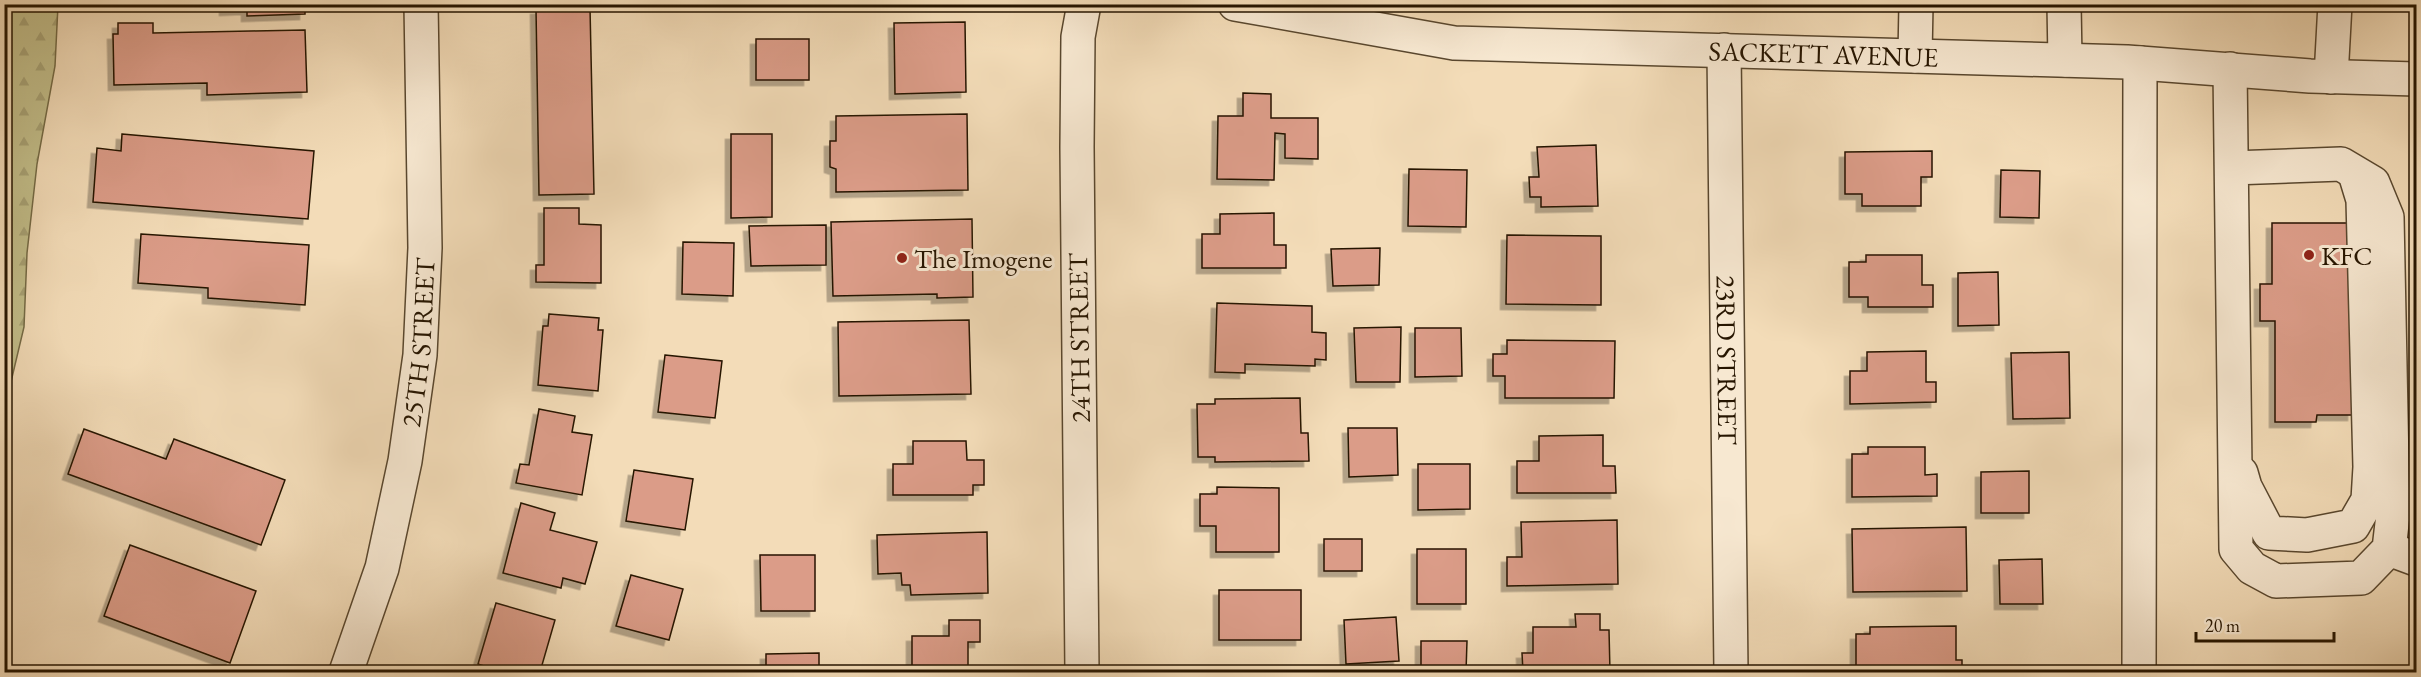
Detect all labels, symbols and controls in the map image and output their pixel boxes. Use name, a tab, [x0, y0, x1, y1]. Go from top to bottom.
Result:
street label: SACKETT AVENUE	[1708, 33, 1939, 74]
place label: KFC	[2321, 238, 2372, 273]
place label: The Imogene	[914, 241, 1053, 276]
marker: KFC	[2302, 248, 2316, 262]
marker: The Imogene	[895, 251, 909, 265]
street label: 24TH STREET	[1060, 252, 1098, 423]
street label: 25TH STREET	[393, 256, 442, 429]
street label: 23RD STREET	[1709, 275, 1746, 446]
scale bar	[2196, 605, 2334, 643]
text: 20 m	[2205, 614, 2240, 637]

